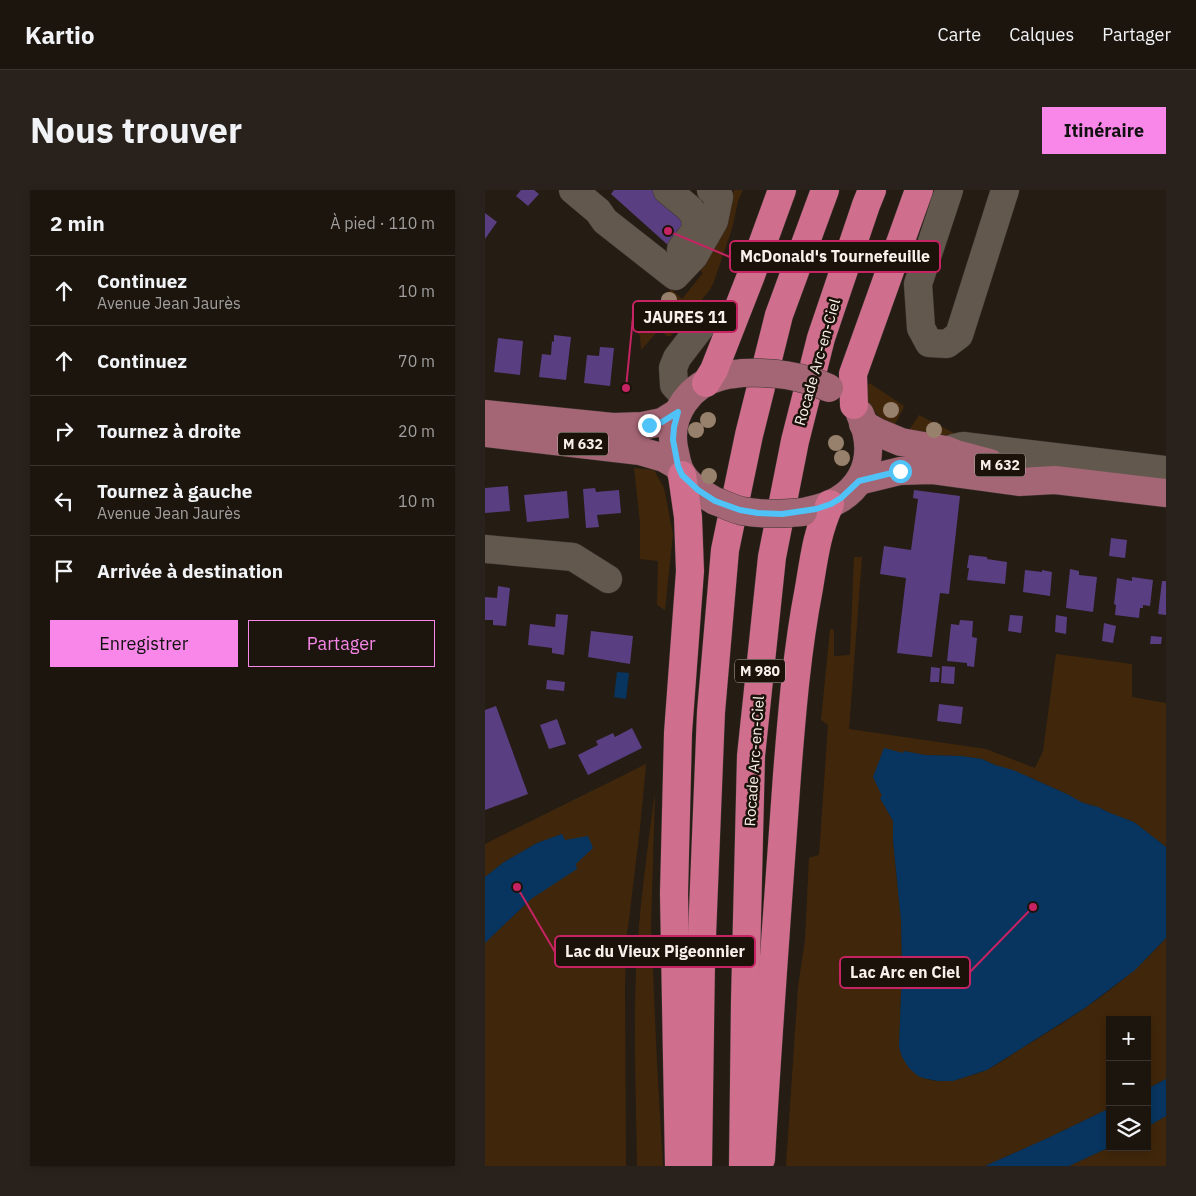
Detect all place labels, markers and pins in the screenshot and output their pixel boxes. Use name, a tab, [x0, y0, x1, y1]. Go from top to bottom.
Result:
callout: McDonald's Tournefeuille	[730, 241, 940, 272]
callout: JAURES 11	[633, 301, 737, 332]
callout: Lac du Vieux Pigeonnier	[555, 936, 755, 967]
callout: Lac Arc en Ciel	[840, 957, 970, 988]

